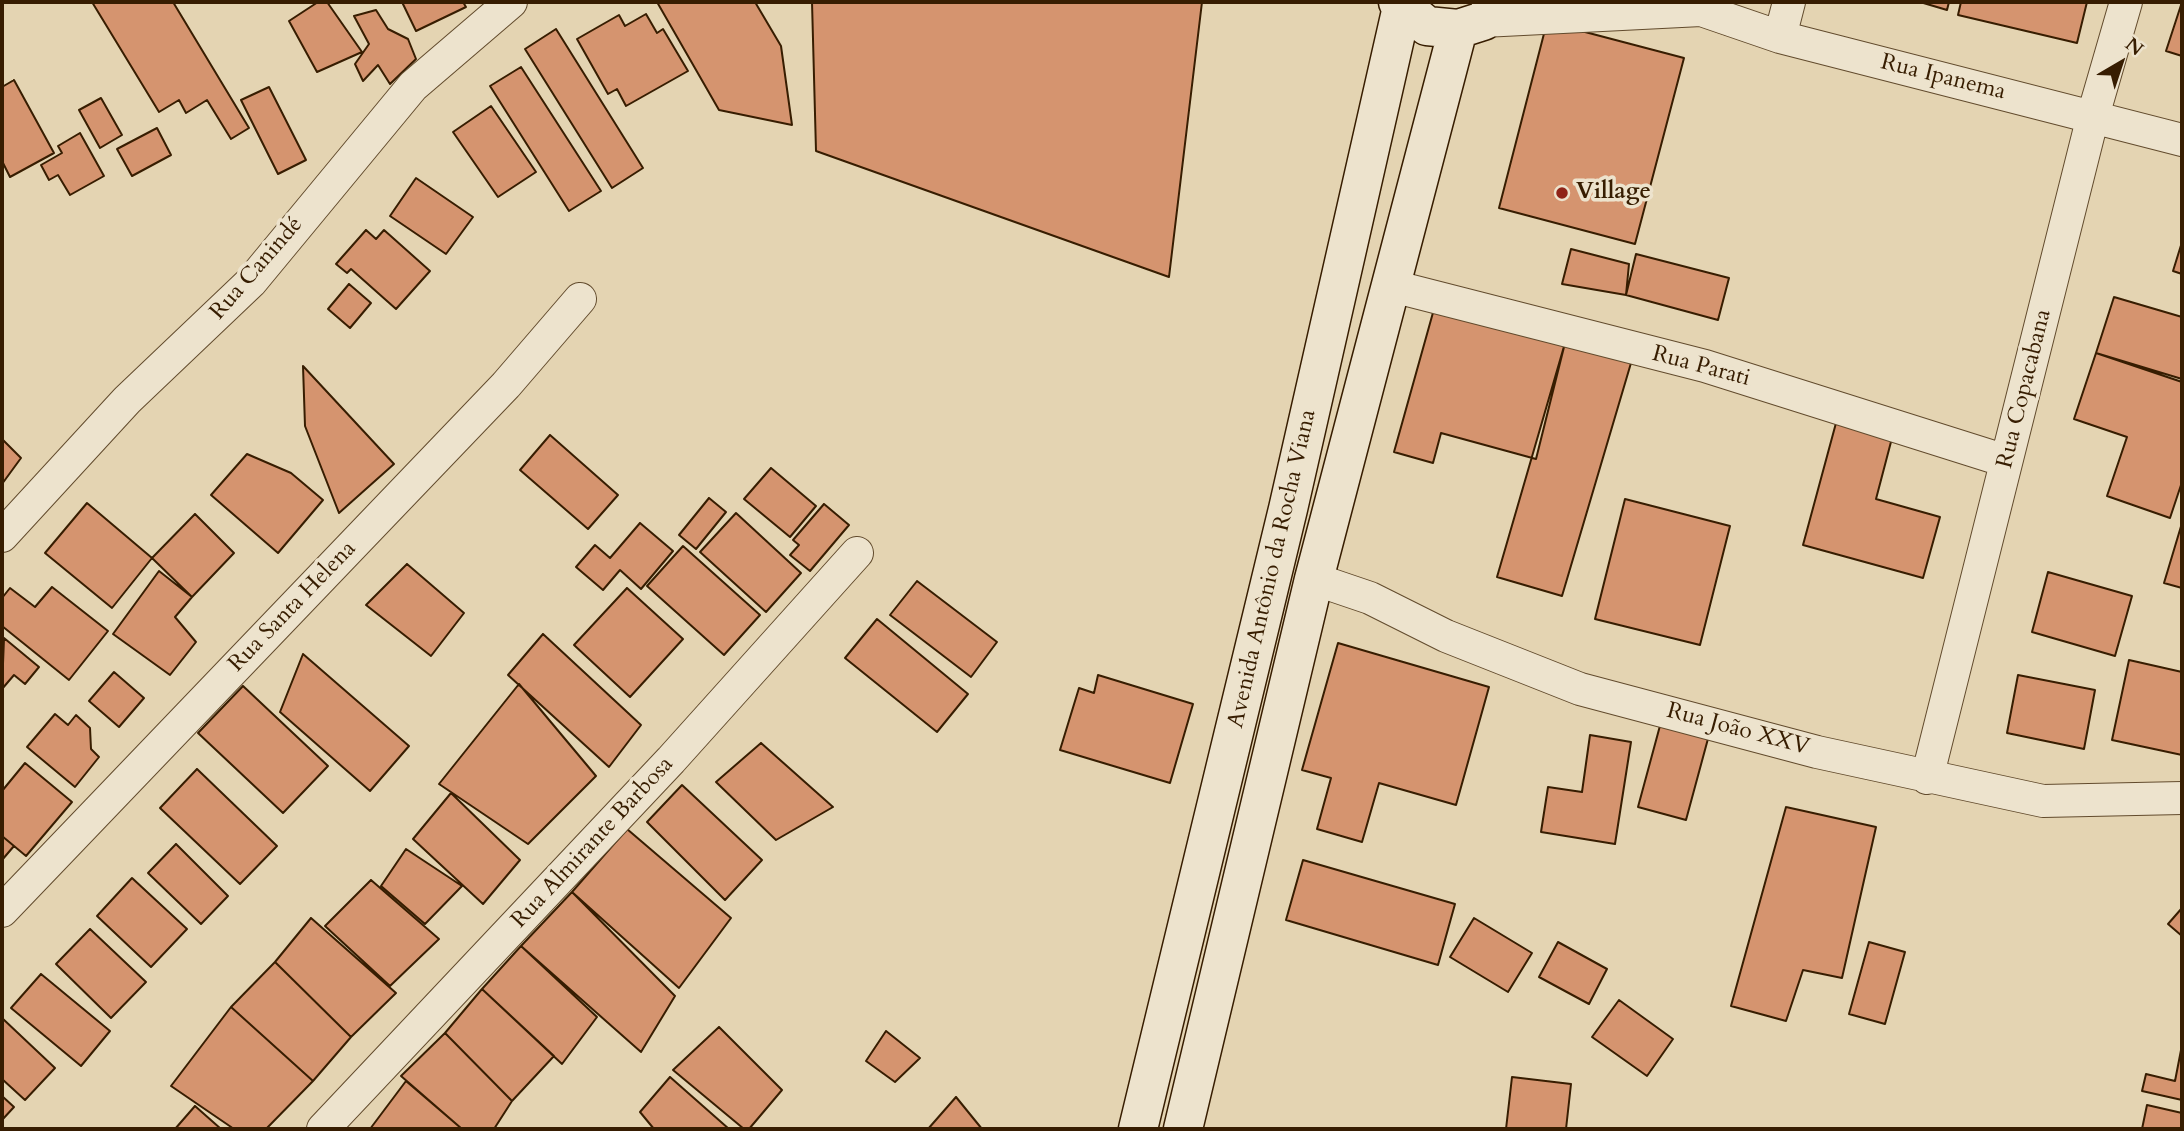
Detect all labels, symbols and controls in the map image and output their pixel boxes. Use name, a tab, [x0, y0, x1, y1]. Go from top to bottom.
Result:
north arrow	[2086, 28, 2156, 98]
text: N	[2120, 31, 2149, 62]
street label: Rua Ipanema	[1878, 49, 2008, 107]
place label: Village	[1576, 179, 1651, 207]
marker: Village	[1554, 185, 1570, 201]
street label: Rua Canindé	[205, 212, 309, 326]
street label: Rua Copacabana	[1992, 307, 2058, 471]
street label: Rua Parati	[1649, 341, 1753, 393]
street label: Avenida Antônio da Rocha Viana	[1223, 407, 1323, 731]
street label: Rua Santa Helena	[223, 536, 363, 678]
street label: Rua João XXV	[1664, 698, 1812, 762]
street label: Rua Almirante Barbosa	[506, 752, 680, 934]

